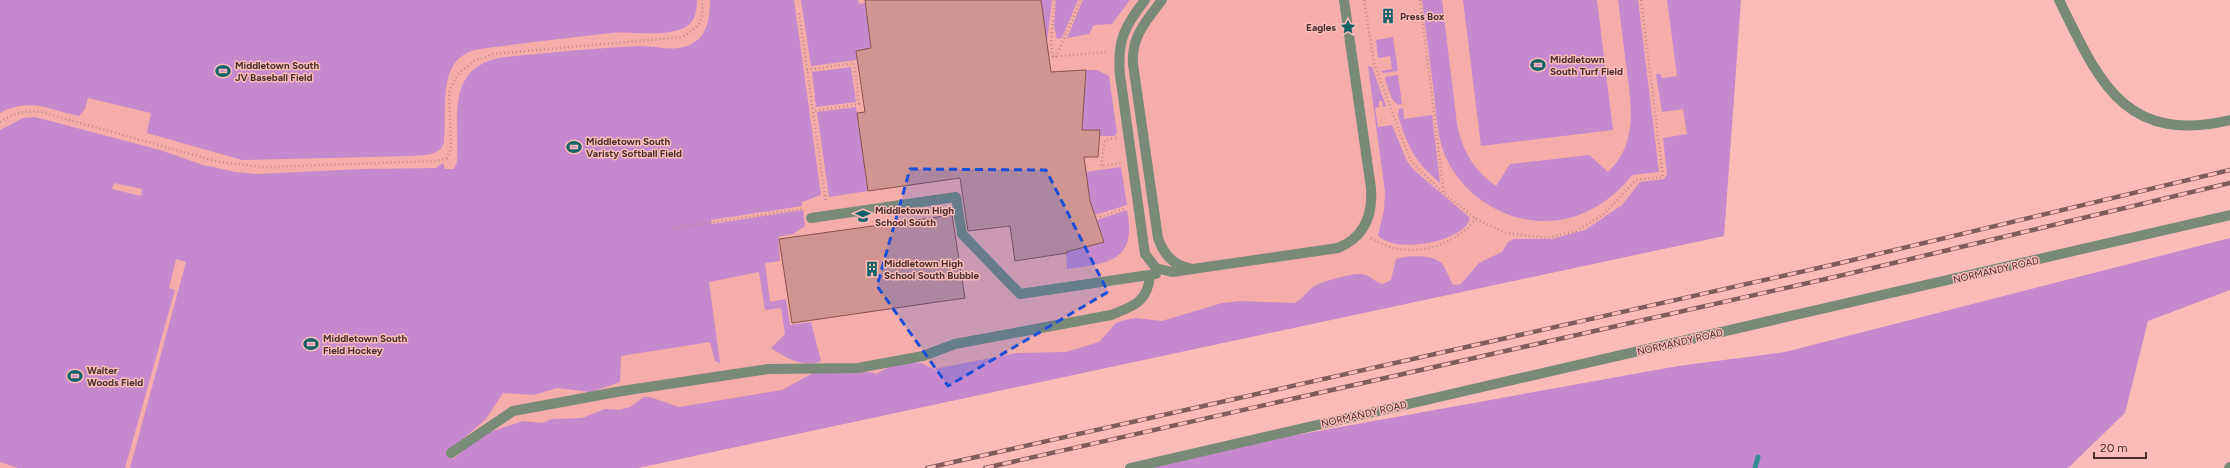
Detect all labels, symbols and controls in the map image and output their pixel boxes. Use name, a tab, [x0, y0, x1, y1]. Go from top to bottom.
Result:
building icon: Press Box	[1379, 7, 1397, 25]
place label: Press Box	[1400, 10, 1445, 23]
place icon: Eagles	[1339, 18, 1357, 36]
place label: Eagles	[1306, 21, 1336, 34]
place label: Middletown South Turf Field	[1550, 53, 1623, 78]
sports icon: Middletown South Turf Field	[1529, 56, 1547, 74]
place label: Middletown South JV Baseball Field	[235, 59, 320, 84]
sports icon: Middletown South JV Baseball Field	[214, 62, 232, 80]
place label: Middletown South Varisty Softball Field	[586, 135, 682, 160]
sports icon: Middletown South Varisty Softball Field	[565, 138, 583, 156]
place label: Middletown High School South	[875, 204, 954, 229]
school or university icon: Middletown High School South	[854, 207, 872, 225]
street label: NORMANDY ROAD	[1952, 254, 2040, 286]
place label: Middletown High School South Bubble	[884, 257, 980, 282]
building icon: Middletown High School South Bubble	[863, 260, 881, 278]
street label: NORMANDY ROAD	[1636, 326, 1724, 358]
place label: Middletown South Field Hockey	[323, 332, 408, 357]
sports icon: Middletown South Field Hockey	[302, 335, 320, 353]
place label: Walter Woods Field	[87, 364, 143, 389]
sports icon: Walter Woods Field	[66, 367, 84, 385]
street label: NORMANDY ROAD	[1320, 398, 1408, 430]
scale bar	[2094, 434, 2146, 460]
text: 20 m	[2100, 441, 2128, 455]

